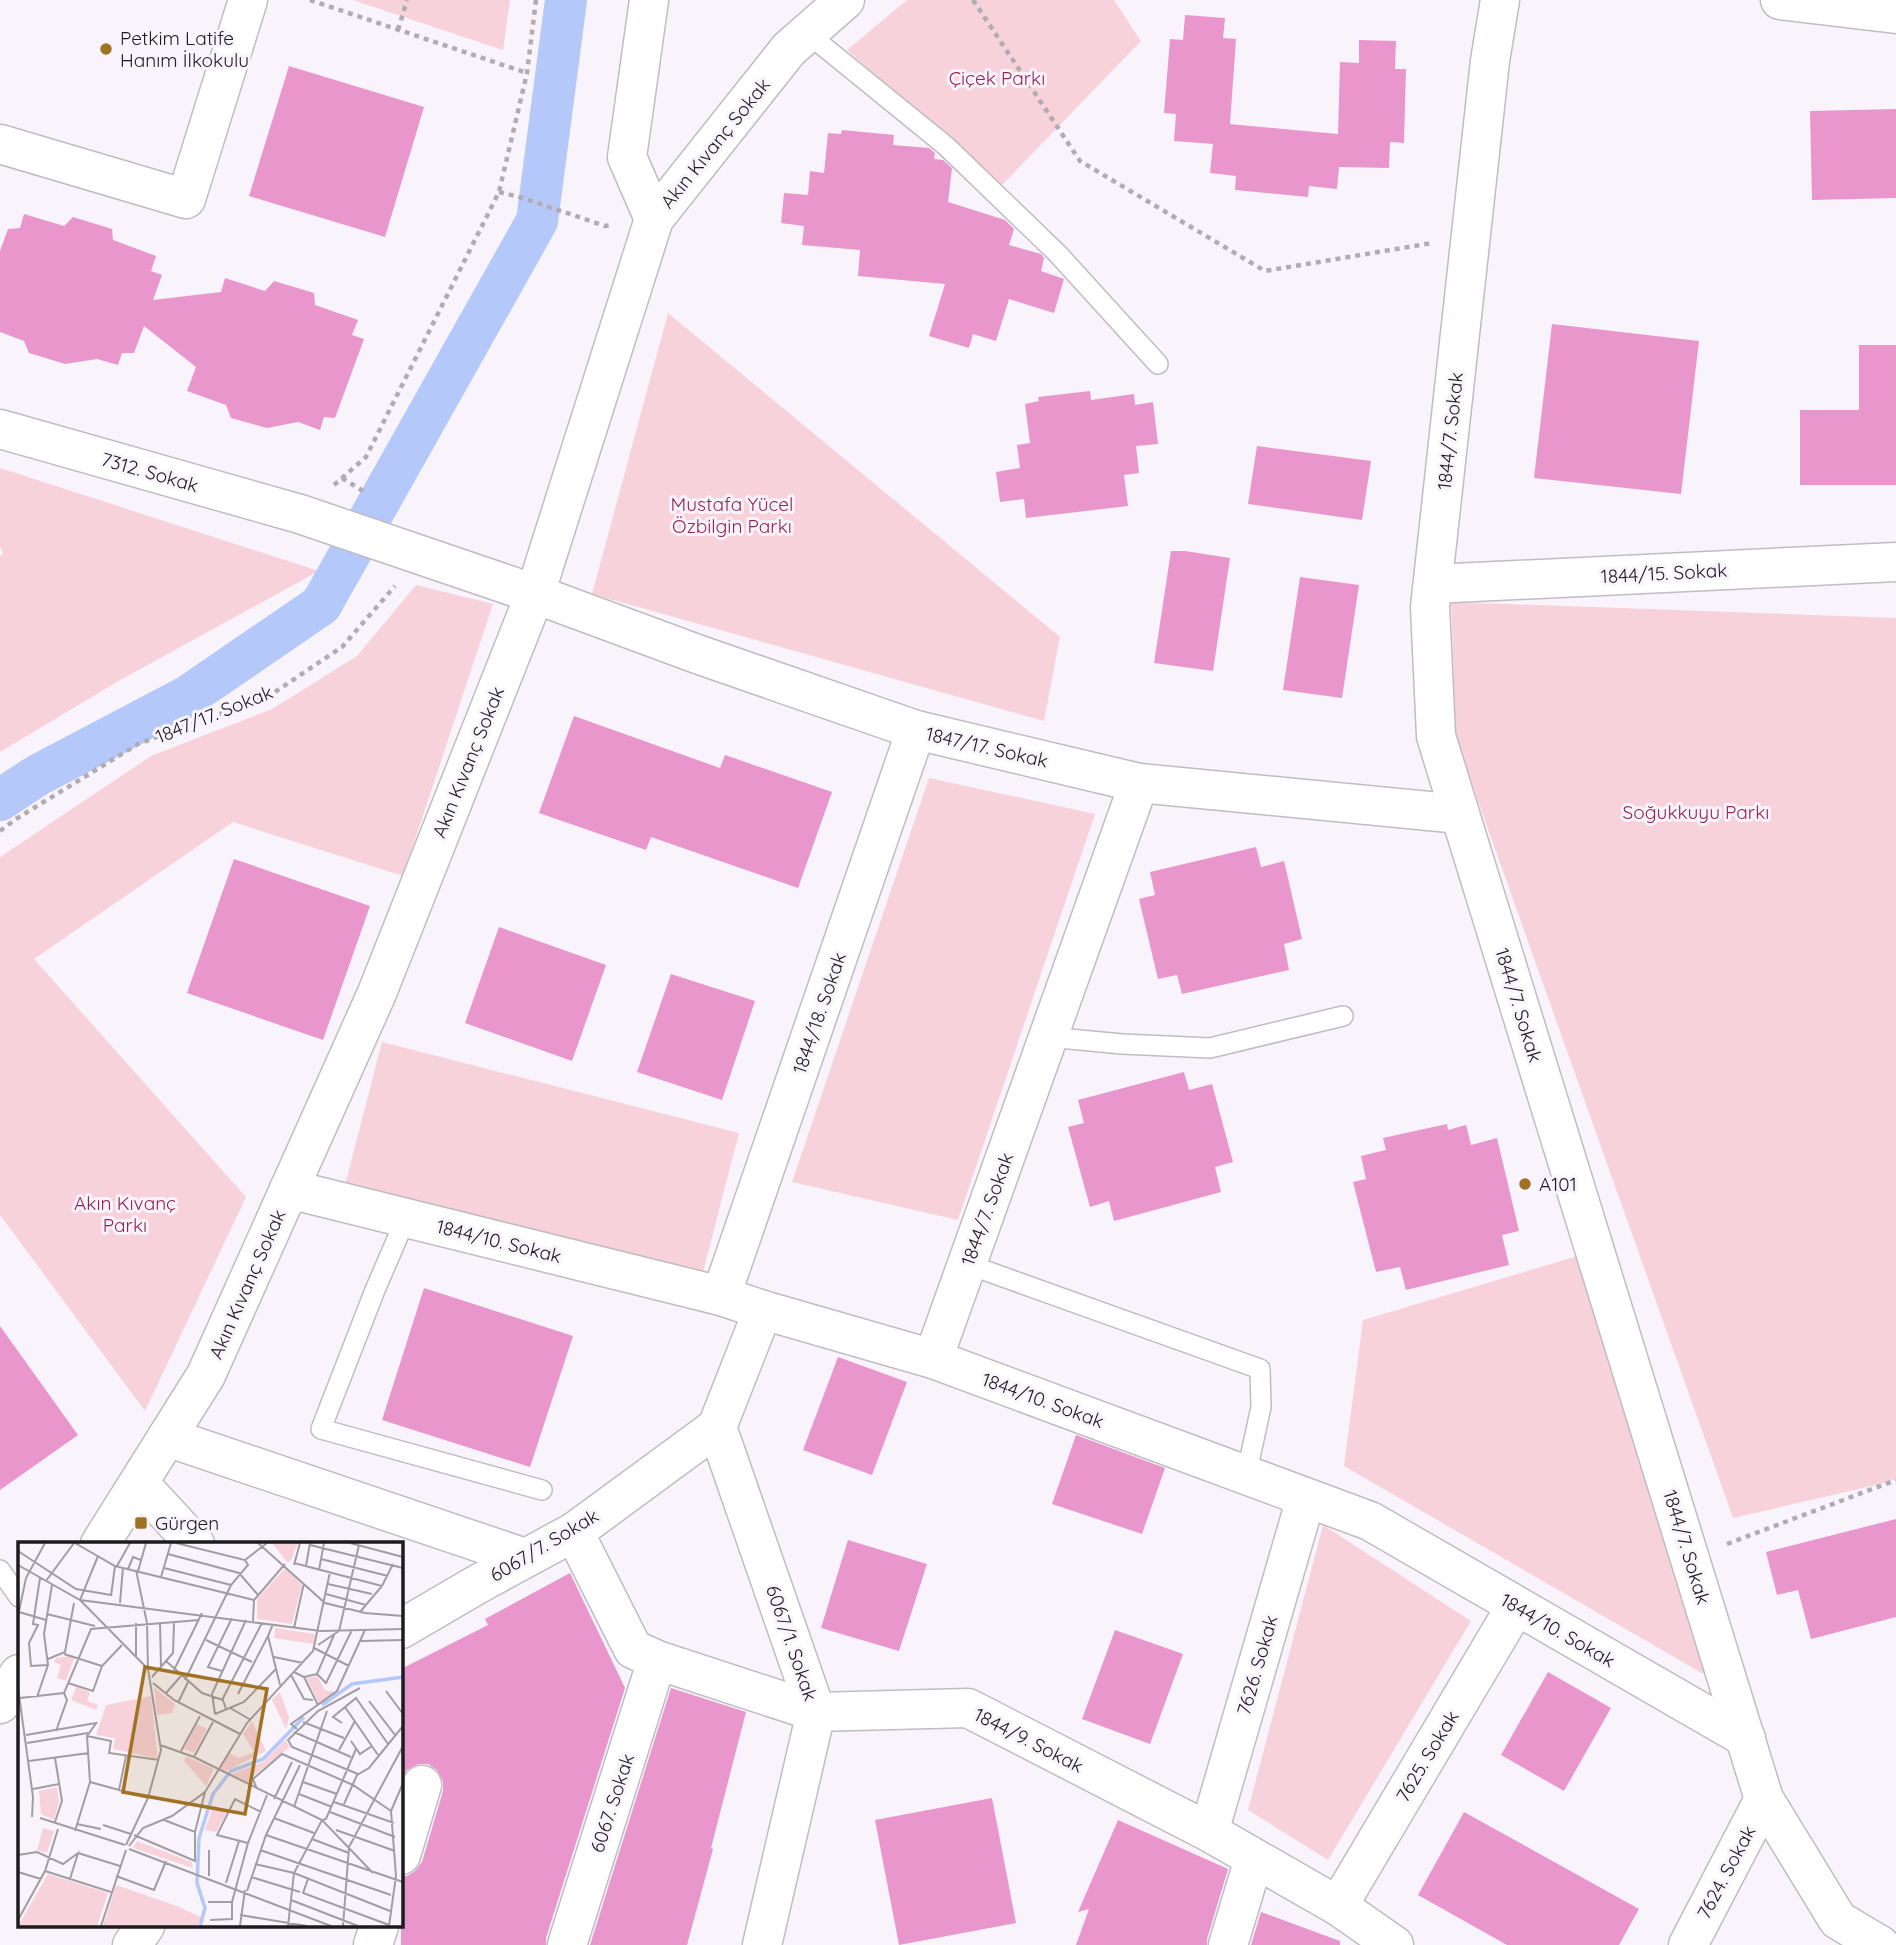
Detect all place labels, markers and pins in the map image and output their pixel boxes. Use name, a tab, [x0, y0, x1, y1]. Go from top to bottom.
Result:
place label: Petkim Latife Hanım İlkokulu	[120, 26, 249, 72]
marker: Petkim Latife Hanım İlkokulu	[98, 41, 114, 57]
place label: A101	[1539, 1172, 1577, 1196]
marker: A101	[1517, 1176, 1533, 1192]
place label: Gürgen	[155, 1511, 219, 1535]
marker: Gürgen	[133, 1515, 149, 1531]

